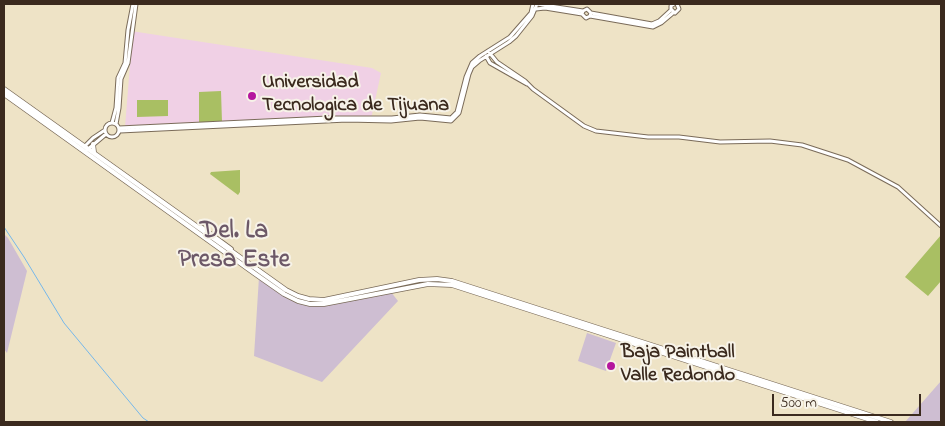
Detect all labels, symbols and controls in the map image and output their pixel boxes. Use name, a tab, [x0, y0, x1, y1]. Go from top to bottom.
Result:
place label: Universidad Tecnologica de Tijuana	[262, 72, 449, 119]
marker: Universidad Tecnologica de Tijuana	[246, 90, 258, 102]
district label: Del. La Presa Este	[178, 218, 290, 277]
place label: Baja Paintball Valle Redondo	[621, 342, 735, 389]
marker: Baja Paintball Valle Redondo	[605, 360, 617, 372]
scale bar	[775, 384, 924, 416]
text: 500 m	[780, 392, 817, 414]

